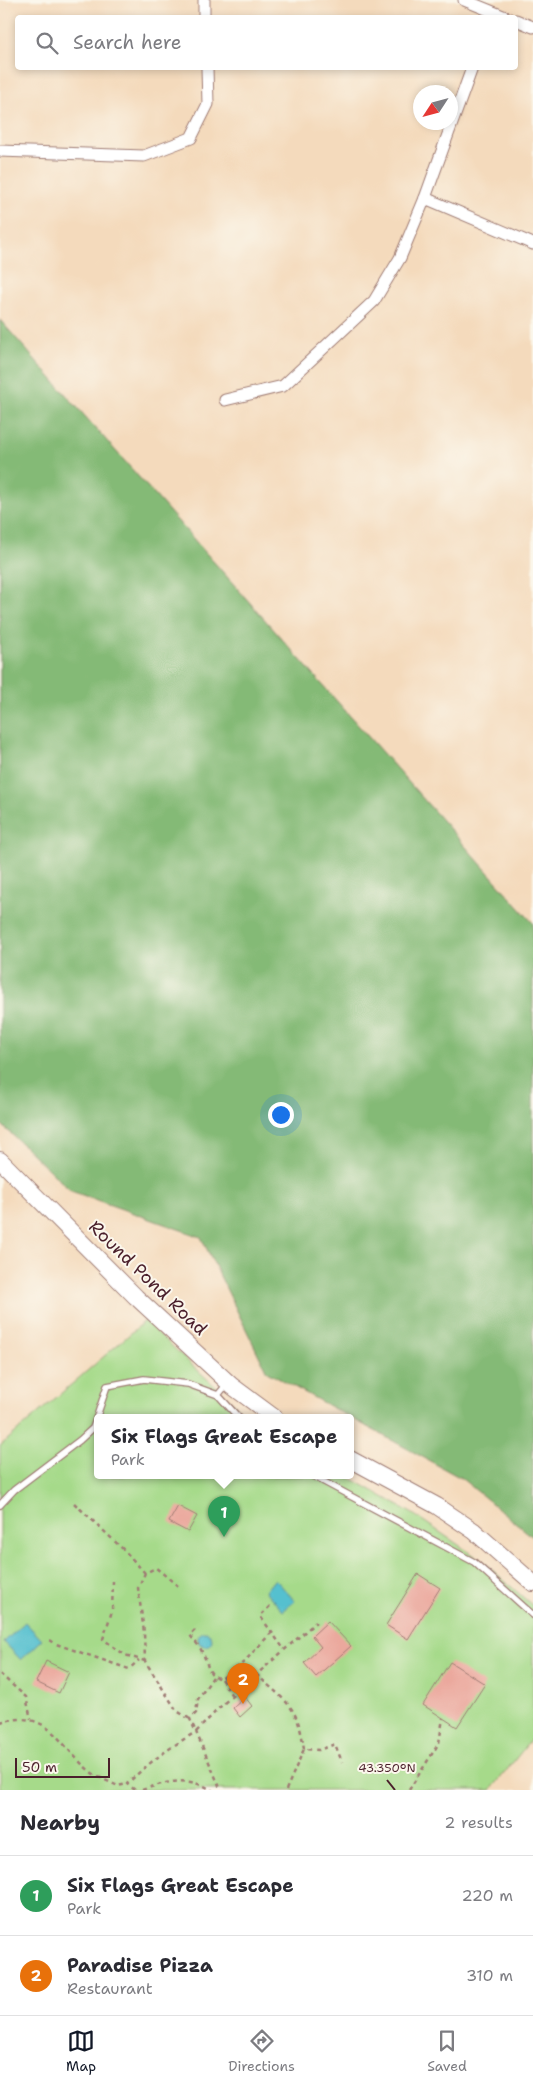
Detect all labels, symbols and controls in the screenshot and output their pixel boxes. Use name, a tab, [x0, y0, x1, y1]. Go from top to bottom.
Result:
search box	[15, 15, 518, 70]
icon: search	[33, 29, 61, 57]
text: Search here	[73, 30, 182, 55]
north arrow	[413, 85, 458, 130]
your location	[268, 1102, 294, 1128]
street label: Round Pond Road	[84, 1215, 212, 1341]
popup	[94, 1414, 354, 1479]
text: Six Flags Great Escape	[111, 1424, 337, 1449]
text: Park	[111, 1449, 145, 1470]
pin: 1	[208, 1496, 240, 1537]
pin: 2	[227, 1663, 259, 1704]
scale bar	[15, 1755, 110, 1778]
text: 50 m	[22, 1758, 57, 1776]
text: 43.350°N	[358, 1760, 416, 1776]
text: Nearby	[20, 1809, 100, 1837]
text: 2 results	[444, 1812, 513, 1833]
text: Six Flags Great Escape	[67, 1873, 294, 1898]
text: 1	[32, 1885, 40, 1906]
text: 220 m	[461, 1885, 513, 1906]
text: Park	[67, 1898, 101, 1919]
text: Paradise Pizza	[67, 1953, 213, 1978]
text: 2	[30, 1965, 42, 1986]
text: 310 m	[466, 1965, 513, 1986]
text: Restaurant	[67, 1978, 153, 1999]
tab: Map	[66, 2027, 96, 2075]
tab: Directions	[228, 2027, 295, 2075]
tab: Saved	[427, 2027, 467, 2075]

